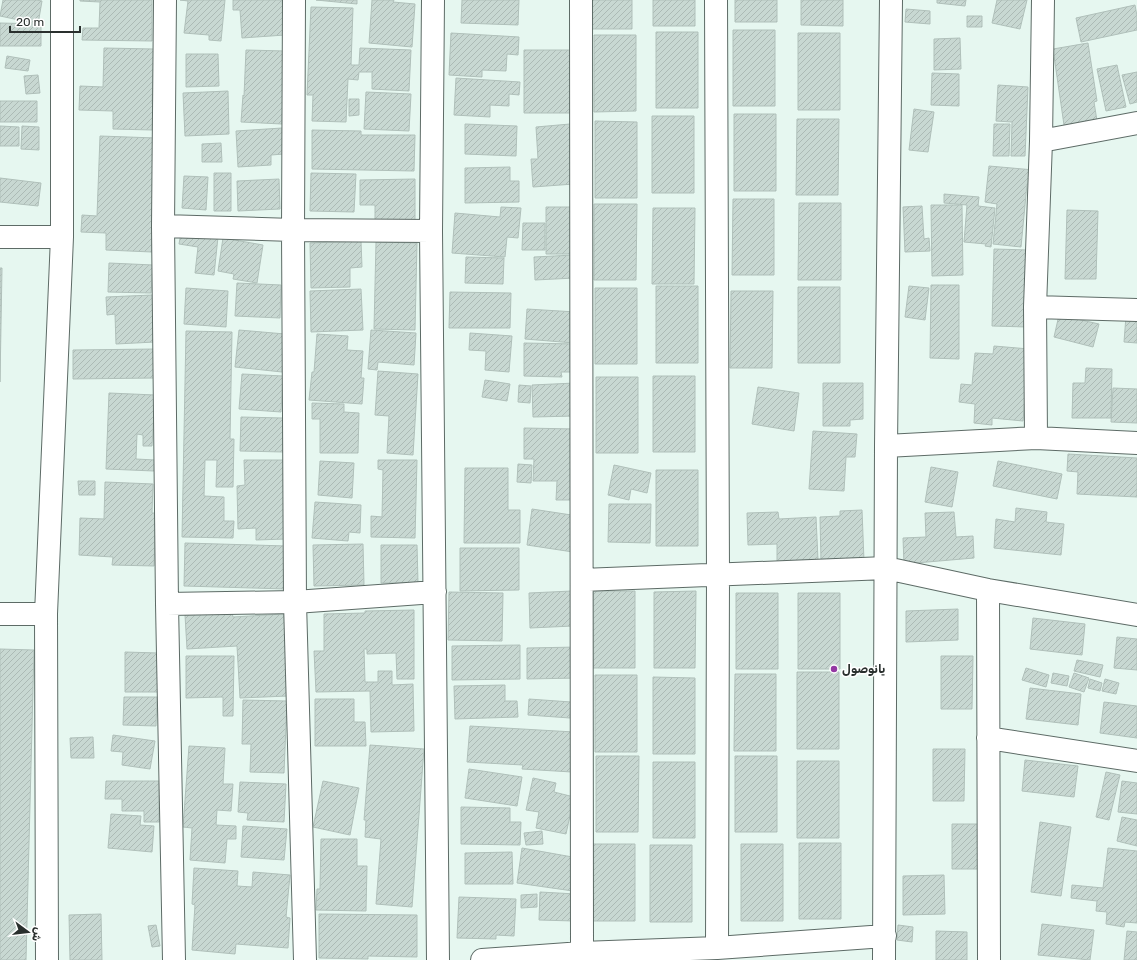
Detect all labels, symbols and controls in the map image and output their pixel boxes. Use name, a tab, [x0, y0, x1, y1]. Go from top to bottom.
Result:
scale bar	[10, 8, 80, 34]
text: 20 m	[16, 15, 44, 29]
place label: يانوصول	[842, 662, 885, 676]
marker: يانوصول	[829, 664, 839, 674]
north arrow	[8, 912, 48, 952]
text: ش	[29, 926, 45, 943]

